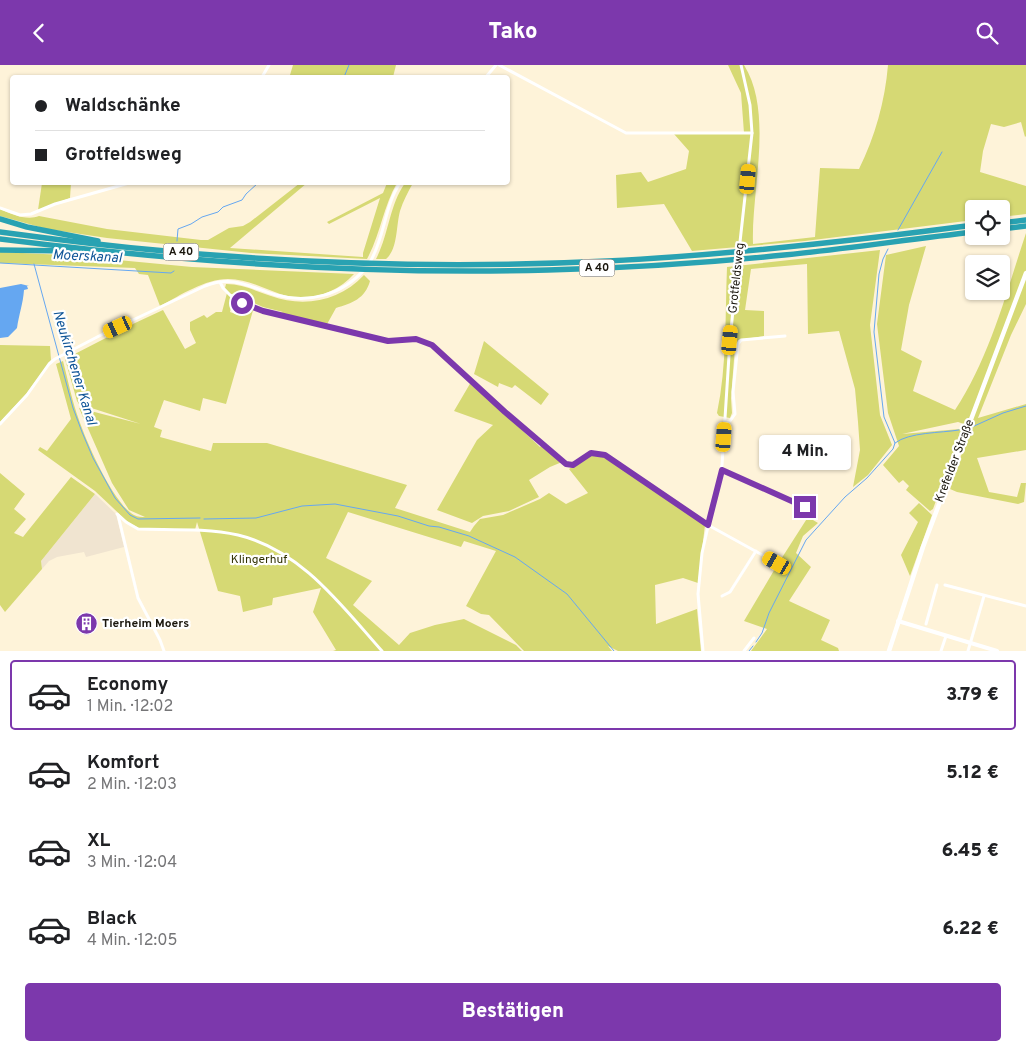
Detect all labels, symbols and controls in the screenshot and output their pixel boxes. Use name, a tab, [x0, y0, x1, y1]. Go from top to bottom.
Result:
icon: back	[25, 19, 53, 47]
text: Tako	[489, 19, 537, 46]
icon: search	[973, 19, 1001, 47]
text: Waldschänke	[65, 94, 181, 118]
text: Grotfeldsweg	[65, 143, 182, 167]
car	[739, 163, 756, 195]
map controls	[965, 200, 1010, 300]
button: locate	[965, 200, 1010, 245]
street label: Grotfeldsweg	[725, 242, 749, 314]
road number: A 40	[164, 243, 198, 261]
water label: Moerskanal	[52, 247, 124, 267]
button: layers	[965, 255, 1010, 300]
road number: A 40	[580, 259, 614, 277]
route start	[231, 292, 253, 314]
water label: Neukirchener Kanal	[48, 309, 100, 429]
car	[101, 314, 134, 340]
car	[721, 324, 738, 356]
street label: Krefelder Straße	[932, 417, 978, 505]
car	[715, 422, 732, 452]
callout: 4 Min.	[759, 435, 851, 469]
text: 4 Min.	[782, 442, 828, 462]
route end	[794, 496, 816, 518]
car	[760, 549, 793, 577]
park label: Klingerhuf	[231, 552, 287, 568]
building icon: Tierheim Moers	[74, 612, 98, 636]
place label: Tierheim Moers	[102, 616, 189, 632]
icon: car	[27, 673, 72, 718]
text: Economy	[87, 673, 168, 697]
text: 3.79 €	[946, 683, 999, 707]
text: 1 Min. · 12:02	[87, 697, 173, 717]
icon: car	[27, 751, 72, 796]
text: Komfort	[87, 751, 159, 775]
text: 5.12 €	[946, 761, 999, 785]
text: 2 Min. · 12:03	[87, 775, 177, 795]
icon: car	[27, 829, 72, 874]
text: XL	[87, 829, 110, 853]
text: 6.45 €	[942, 839, 999, 863]
text: 3 Min. · 12:04	[87, 853, 177, 873]
icon: car	[27, 907, 72, 952]
text: Black	[87, 907, 137, 931]
text: 6.22 €	[942, 917, 999, 941]
text: 4 Min. · 12:05	[87, 931, 177, 951]
button: Bestätigen	[25, 983, 1001, 1041]

